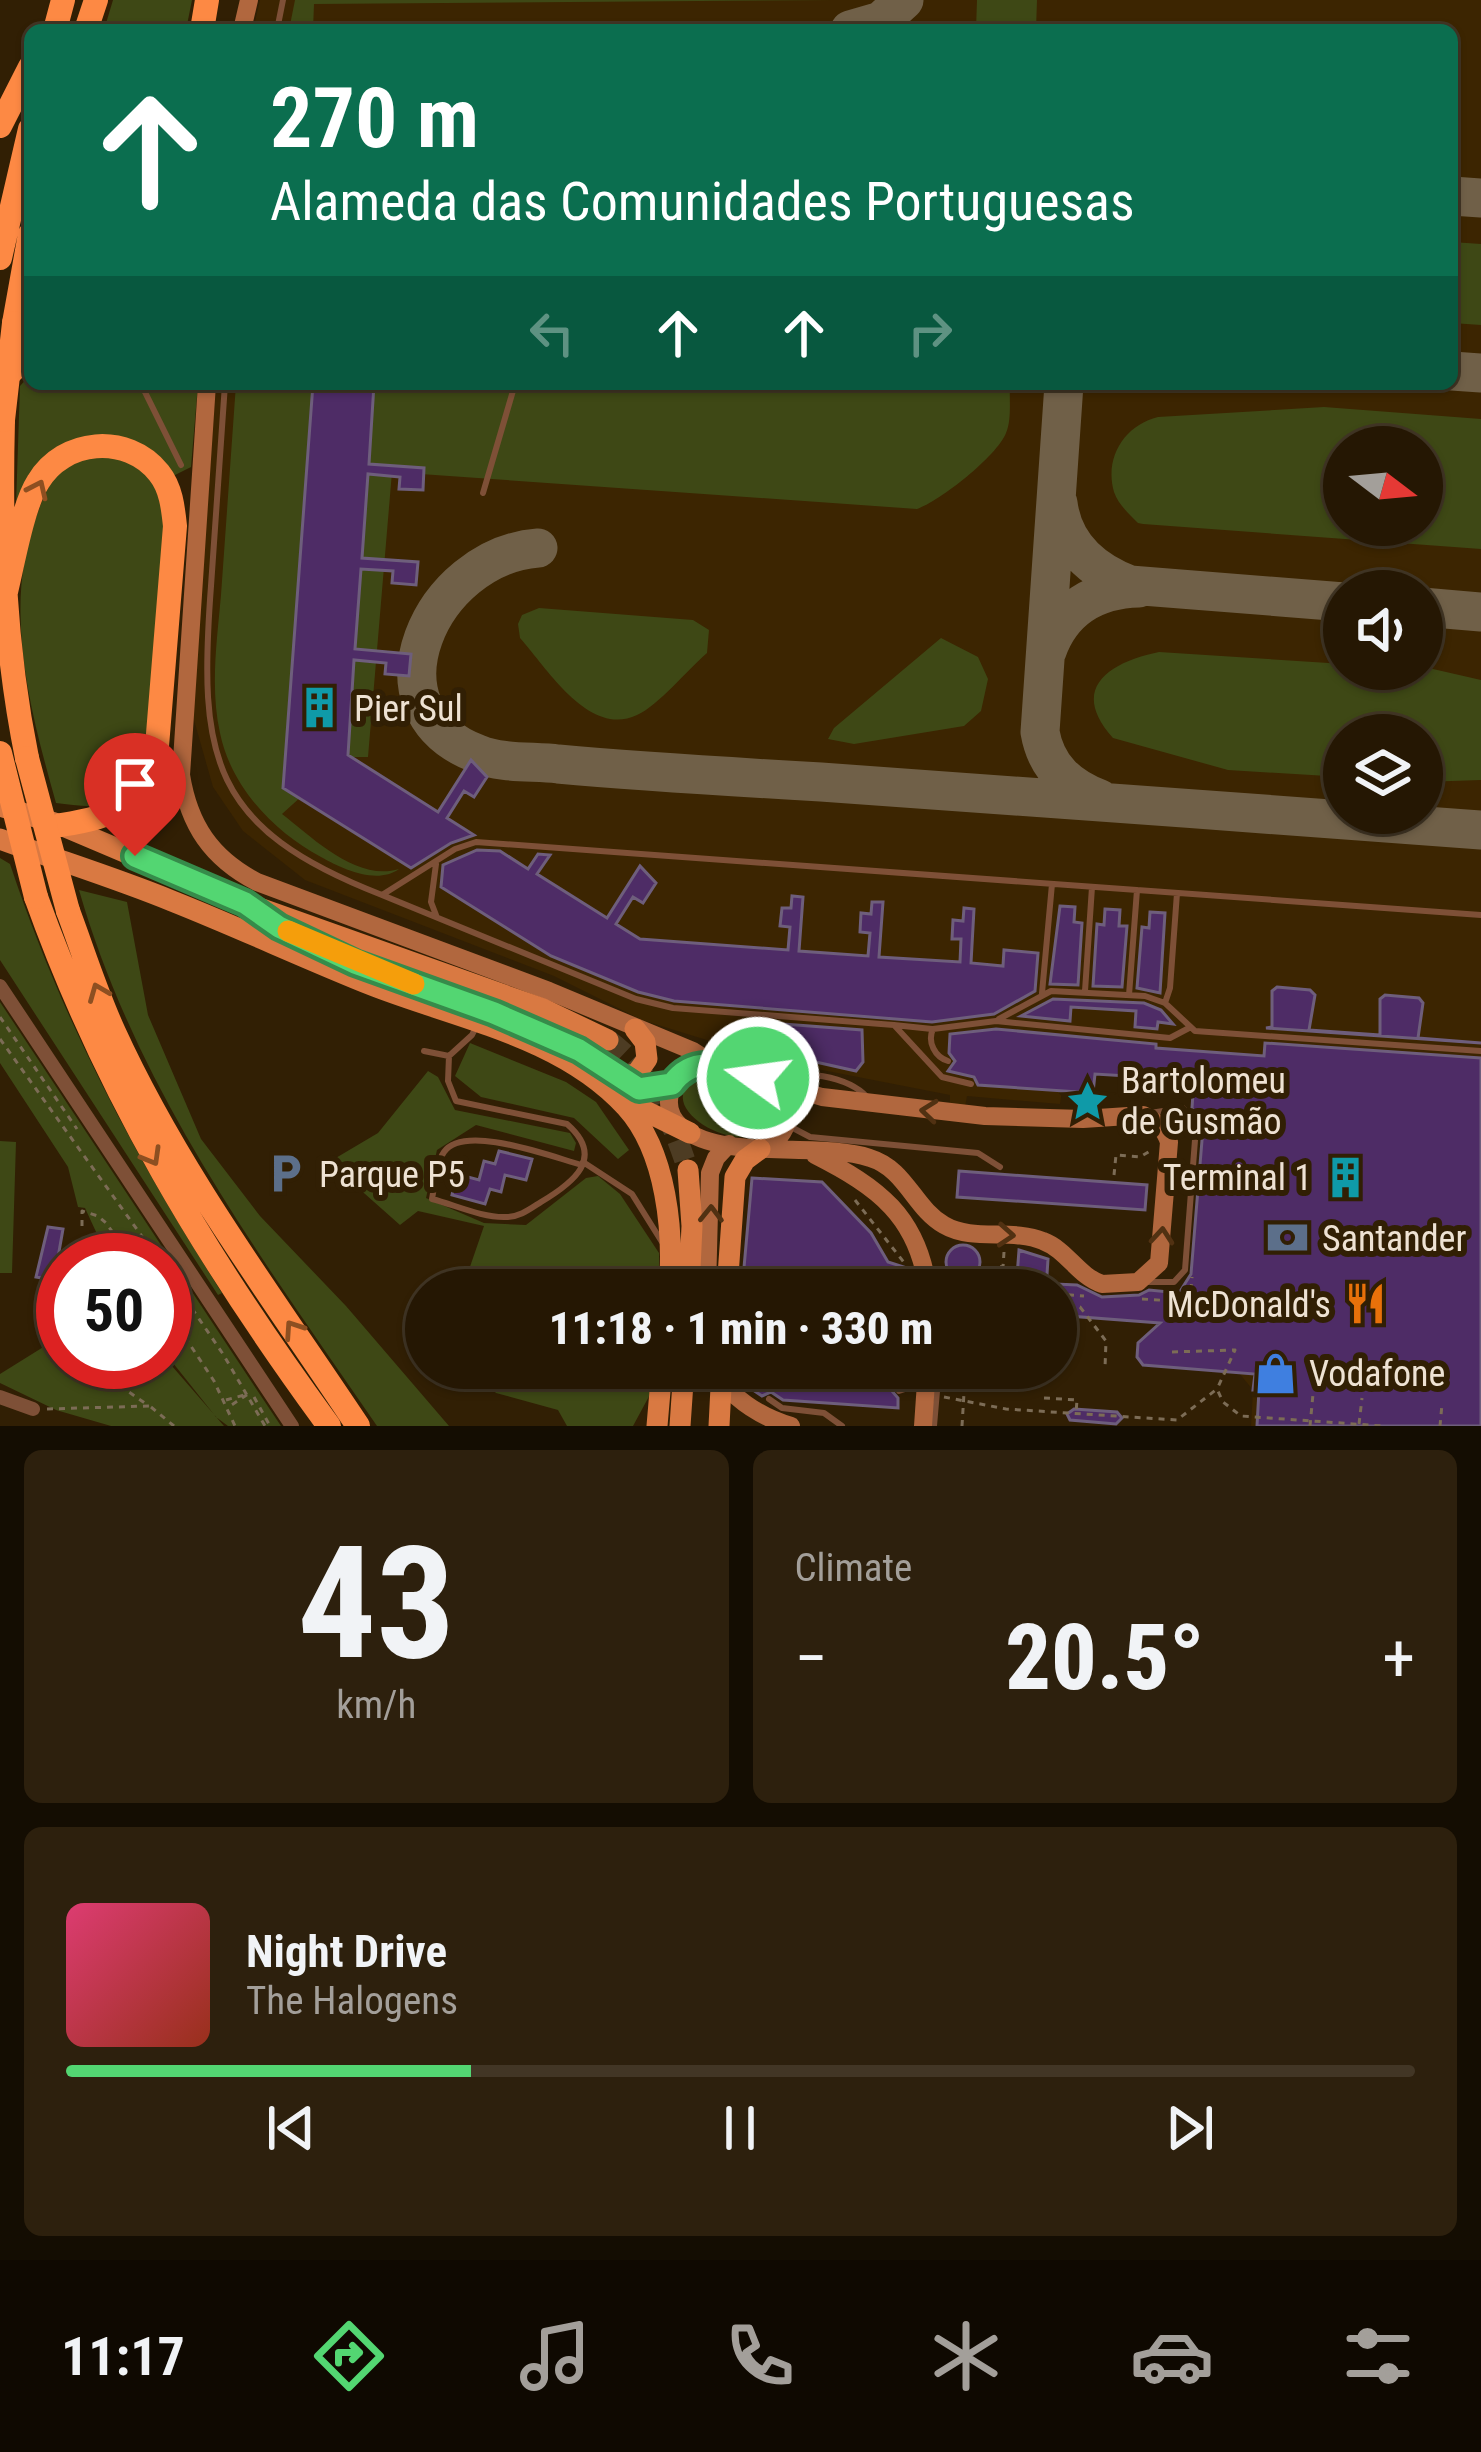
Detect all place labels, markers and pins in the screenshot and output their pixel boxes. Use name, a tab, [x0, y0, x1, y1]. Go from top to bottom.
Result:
building icon: Pier Sul	[297, 685, 343, 731]
place label: Pier Sul	[354, 688, 463, 730]
pin	[84, 733, 186, 856]
place label: Bartolomeu de Gusmão	[1121, 1060, 1286, 1143]
place icon: Bartolomeu de Gusmão	[1064, 1078, 1110, 1124]
parking icon: Parque P5	[262, 1151, 308, 1197]
place label: Parque P5	[319, 1154, 465, 1196]
building icon: Terminal 1	[1323, 1154, 1369, 1200]
place label: Terminal 1	[1163, 1157, 1312, 1199]
bank icon: Santander	[1265, 1215, 1311, 1261]
place label: Santander	[1322, 1218, 1466, 1260]
restaurant icon: McDonald's	[1342, 1281, 1388, 1327]
place label: McDonald's	[1166, 1284, 1331, 1326]
shop icon: Vodafone	[1252, 1350, 1298, 1396]
place label: Vodafone	[1309, 1353, 1445, 1395]

